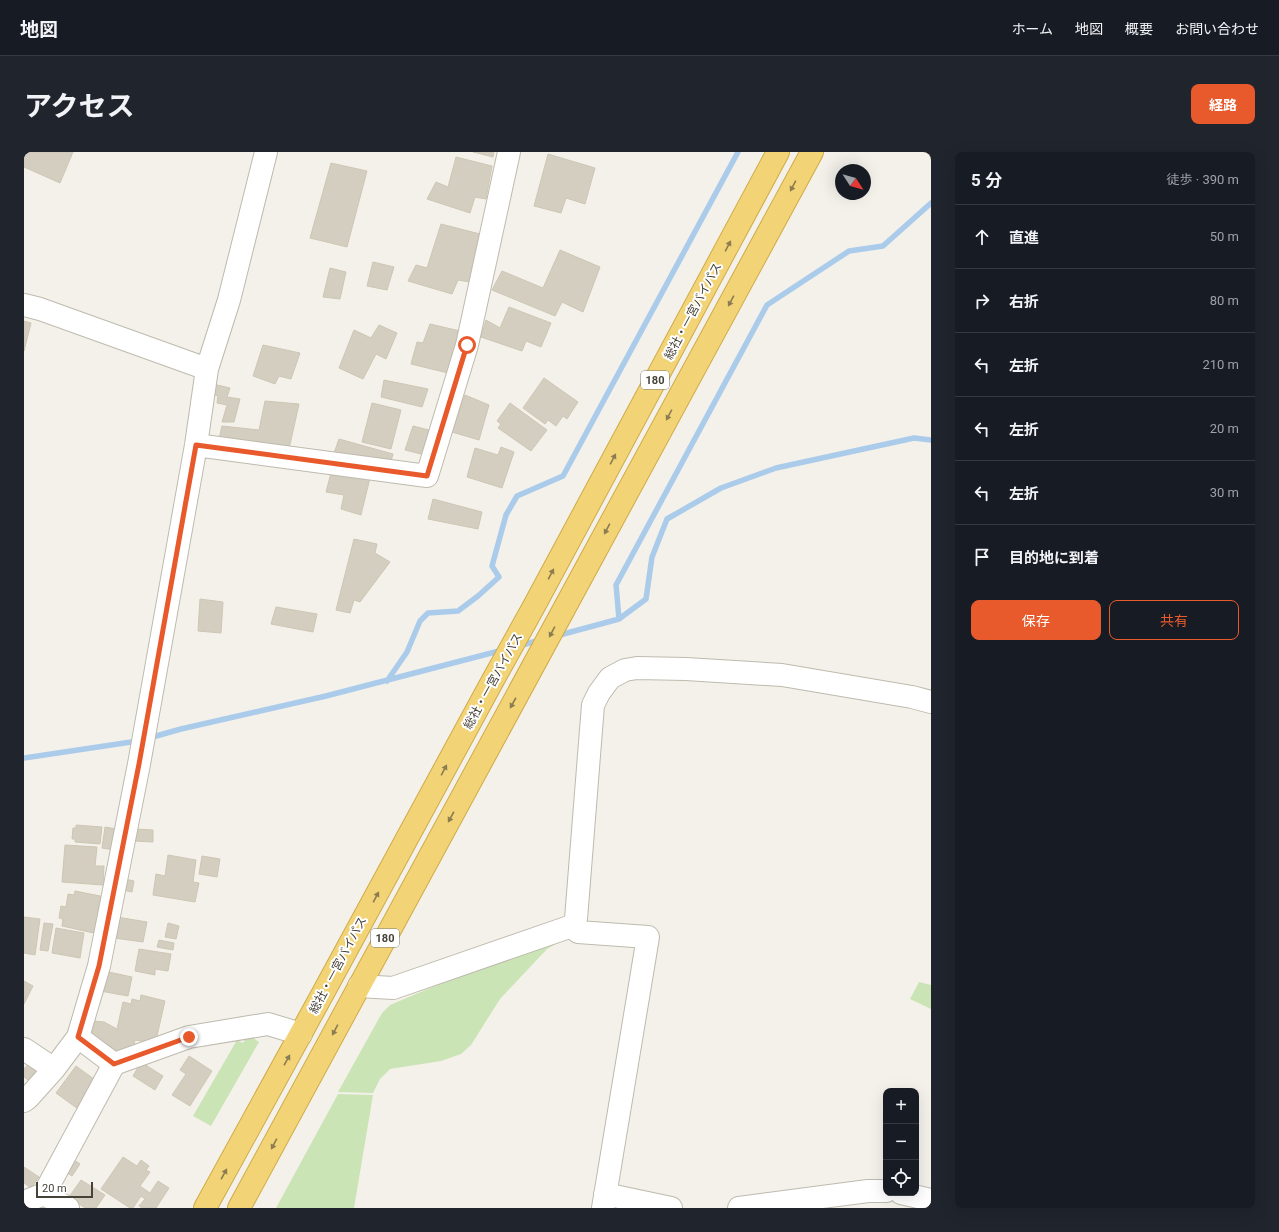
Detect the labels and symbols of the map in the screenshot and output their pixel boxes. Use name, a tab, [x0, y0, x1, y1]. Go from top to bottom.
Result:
north arrow	[835, 164, 871, 200]
one-way arrow	[790, 180, 796, 192]
one-way arrow	[724, 240, 731, 252]
street label: 総社・一宮バイパス	[662, 260, 724, 362]
one-way arrow	[728, 295, 735, 306]
route start	[458, 336, 476, 354]
road number: 180	[641, 371, 669, 389]
one-way arrow	[666, 409, 673, 421]
one-way arrow	[609, 453, 616, 465]
one-way arrow	[604, 523, 611, 535]
one-way arrow	[548, 568, 554, 580]
one-way arrow	[549, 626, 555, 638]
street label: 総社・一宮バイパス	[461, 630, 525, 732]
one-way arrow	[510, 697, 517, 709]
one-way arrow	[441, 764, 447, 776]
one-way arrow	[448, 811, 454, 823]
one-way arrow	[372, 891, 379, 903]
street label: 総社・一宮バイパス	[307, 914, 369, 1016]
road number: 180	[371, 929, 399, 947]
one-way arrow	[332, 1024, 339, 1036]
route end	[180, 1028, 198, 1046]
one-way arrow	[283, 1054, 290, 1066]
one-way arrow	[270, 1138, 277, 1150]
one-way arrow	[220, 1168, 227, 1180]
scale bar	[36, 1180, 93, 1199]

